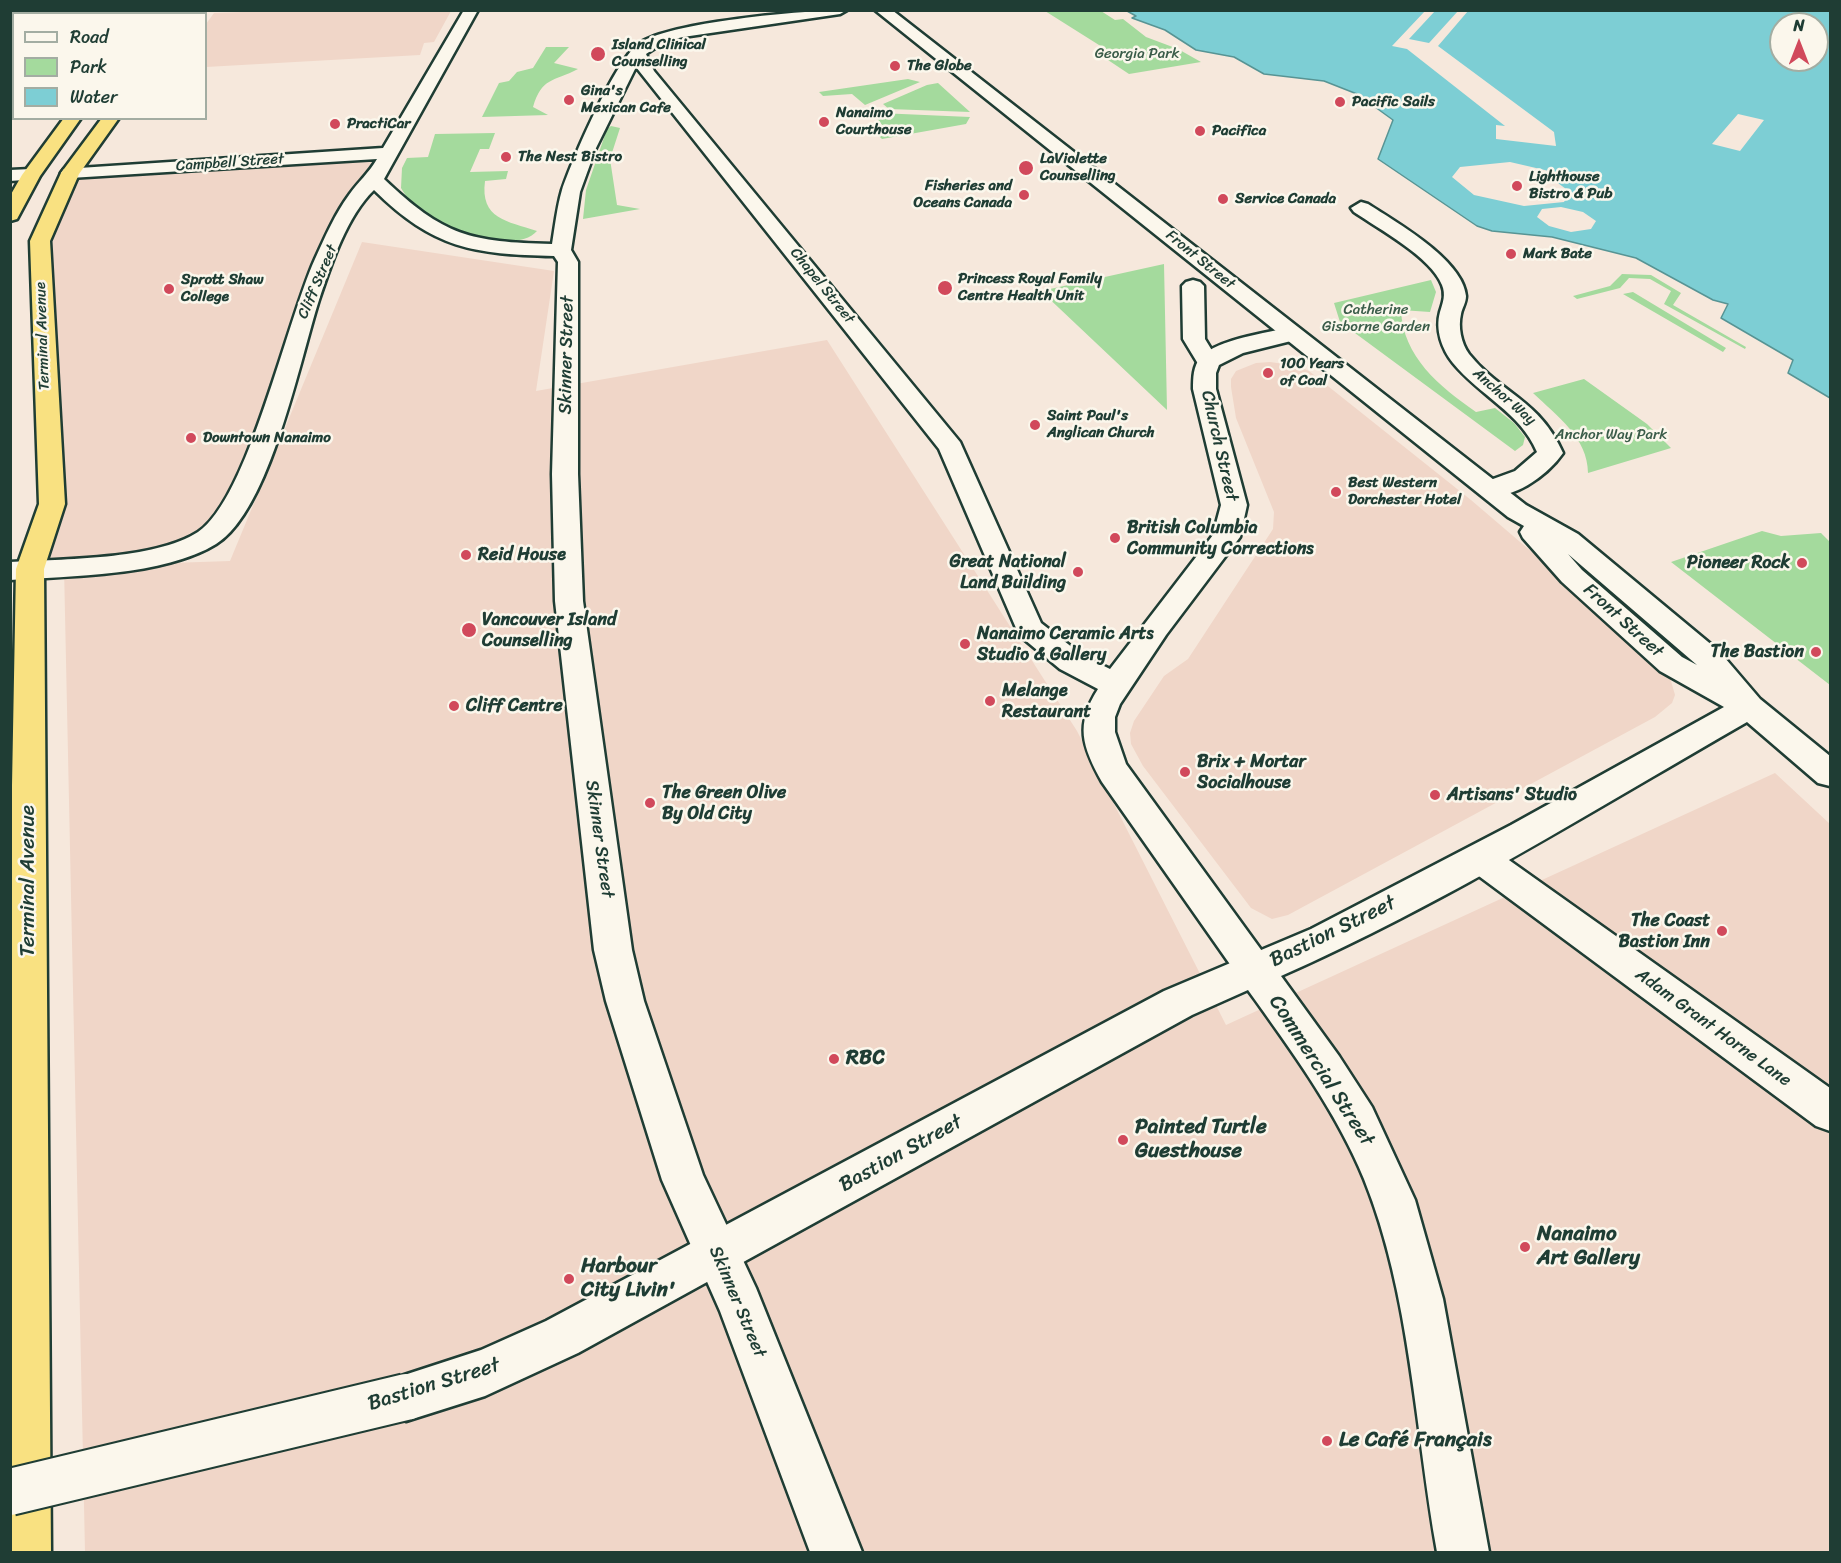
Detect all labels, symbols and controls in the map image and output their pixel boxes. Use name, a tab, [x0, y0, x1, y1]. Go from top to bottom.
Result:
text: N	[1793, 11, 1805, 40]
legend	[12, 12, 207, 120]
north arrow	[1769, 12, 1829, 72]
text: Road	[70, 21, 109, 53]
place label: Island Clinical Counselling	[612, 36, 706, 71]
marker: Island Clinical Counselling	[589, 45, 607, 63]
park label: Georgia Park	[1095, 45, 1179, 63]
text: Park	[70, 51, 107, 83]
place label: The Globe	[907, 57, 972, 75]
marker: The Globe	[888, 59, 902, 73]
text: Water	[70, 81, 117, 113]
place label: Gina's Mexican Cafe	[581, 82, 671, 117]
marker: Gina's Mexican Cafe	[562, 93, 576, 107]
place label: Pacific Sails	[1352, 93, 1435, 111]
marker: Pacific Sails	[1333, 95, 1347, 109]
place label: Nanaimo Courthouse	[836, 104, 912, 139]
place label: PractiCar	[347, 115, 410, 133]
marker: Nanaimo Courthouse	[817, 115, 831, 129]
marker: PractiCar	[328, 117, 342, 131]
place label: Pacifica	[1212, 122, 1266, 140]
marker: Pacifica	[1193, 124, 1207, 138]
place label: The Nest Bistro	[518, 148, 622, 166]
street label: Campbell Street	[175, 150, 285, 176]
marker: The Nest Bistro	[499, 150, 513, 164]
place label: LaViolette Counselling	[1040, 150, 1116, 185]
marker: LaViolette Counselling	[1017, 159, 1035, 177]
place label: Lighthouse Bistro & Pub	[1529, 168, 1613, 203]
place label: Fisheries and Oceans Canada	[913, 177, 1012, 212]
marker: Lighthouse Bistro & Pub	[1510, 179, 1524, 193]
marker: Fisheries and Oceans Canada	[1017, 188, 1031, 202]
place label: Service Canada	[1235, 190, 1336, 208]
marker: Service Canada	[1216, 192, 1230, 206]
street label: Front Street	[1162, 227, 1238, 293]
street label: Cliff Street	[294, 242, 342, 322]
street label: Chapel Street	[786, 245, 858, 327]
place label: Mark Bate	[1523, 245, 1592, 263]
marker: Mark Bate	[1504, 247, 1518, 261]
place label: Princess Royal Family Centre Health Unit	[958, 270, 1102, 305]
place label: Sprott Shaw College	[181, 271, 264, 306]
marker: Princess Royal Family Centre Health Unit	[936, 279, 954, 297]
street label: Terminal Avenue	[32, 282, 54, 390]
marker: Sprott Shaw College	[162, 282, 176, 296]
street label: Skinner Street	[555, 295, 579, 415]
park label: Catherine Gisborne Garden	[1322, 301, 1430, 336]
place label: 100 Years of Coal	[1280, 355, 1344, 390]
street label: Anchor Way	[1469, 365, 1539, 429]
marker: 100 Years of Coal	[1261, 366, 1275, 380]
street label: Church Street	[1196, 388, 1242, 504]
place label: Saint Paul's Anglican Church	[1047, 407, 1155, 442]
marker: Saint Paul's Anglican Church	[1028, 418, 1042, 432]
park label: Anchor Way Park	[1555, 426, 1667, 444]
place label: Downtown Nanaimo	[203, 429, 331, 447]
marker: Downtown Nanaimo	[184, 431, 198, 445]
place label: Best Western Dorchester Hotel	[1348, 474, 1461, 509]
marker: Best Western Dorchester Hotel	[1329, 485, 1343, 499]
place label: British Columbia Community Corrections	[1127, 517, 1314, 560]
marker: British Columbia Community Corrections	[1108, 531, 1122, 545]
place label: Reid House	[478, 544, 566, 566]
marker: Reid House	[459, 548, 473, 562]
place label: Great National Land Building	[949, 551, 1066, 594]
place label: Pioneer Rock	[1687, 552, 1790, 574]
marker: Pioneer Rock	[1795, 556, 1809, 570]
marker: Great National Land Building	[1071, 565, 1085, 579]
street label: Front Street	[1579, 579, 1667, 663]
place label: Vancouver Island Counselling	[482, 609, 616, 652]
marker: Vancouver Island Counselling	[460, 621, 478, 639]
place label: Nanaimo Ceramic Arts Studio & Gallery	[977, 623, 1154, 666]
marker: Nanaimo Ceramic Arts Studio & Gallery	[958, 637, 972, 651]
place label: The Bastion	[1710, 641, 1804, 663]
marker: The Bastion	[1809, 645, 1823, 659]
place label: Melange Restaurant	[1002, 680, 1091, 722]
marker: Melange Restaurant	[983, 694, 997, 708]
place label: Cliff Centre	[466, 695, 563, 717]
marker: Cliff Centre	[447, 699, 461, 713]
place label: Brix + Mortar Socialhouse	[1197, 751, 1306, 794]
marker: Brix + Mortar Socialhouse	[1178, 765, 1192, 779]
street label: Skinner Street	[580, 779, 618, 899]
place label: The Green Olive By Old City	[662, 782, 786, 824]
place label: Artisans' Studio	[1447, 784, 1577, 806]
marker: Artisans' Studio	[1428, 788, 1442, 802]
marker: The Green Olive By Old City	[643, 796, 657, 810]
street label: Terminal Avenue	[16, 805, 42, 957]
street label: Bastion Street	[1266, 891, 1400, 973]
place label: The Coast Bastion Inn	[1619, 910, 1710, 952]
marker: The Coast Bastion Inn	[1715, 924, 1729, 938]
street label: Adam Grant Horne Lane	[1631, 964, 1795, 1092]
street label: Commercial Street	[1263, 991, 1379, 1151]
place label: RBC	[846, 1046, 885, 1072]
marker: RBC	[827, 1052, 841, 1066]
street label: Bastion Street	[835, 1110, 967, 1198]
place label: Painted Turtle Guesthouse	[1135, 1115, 1267, 1165]
marker: Painted Turtle Guesthouse	[1116, 1133, 1130, 1147]
place label: Nanaimo Art Gallery	[1537, 1222, 1640, 1272]
marker: Nanaimo Art Gallery	[1518, 1240, 1532, 1254]
street label: Skinner Street	[704, 1243, 770, 1361]
place label: Harbour City Livin'	[581, 1254, 676, 1304]
marker: Harbour City Livin'	[562, 1272, 576, 1286]
street label: Bastion Street	[365, 1353, 503, 1417]
place label: Le Café Français	[1339, 1428, 1492, 1454]
marker: Le Café Français	[1320, 1434, 1334, 1448]

